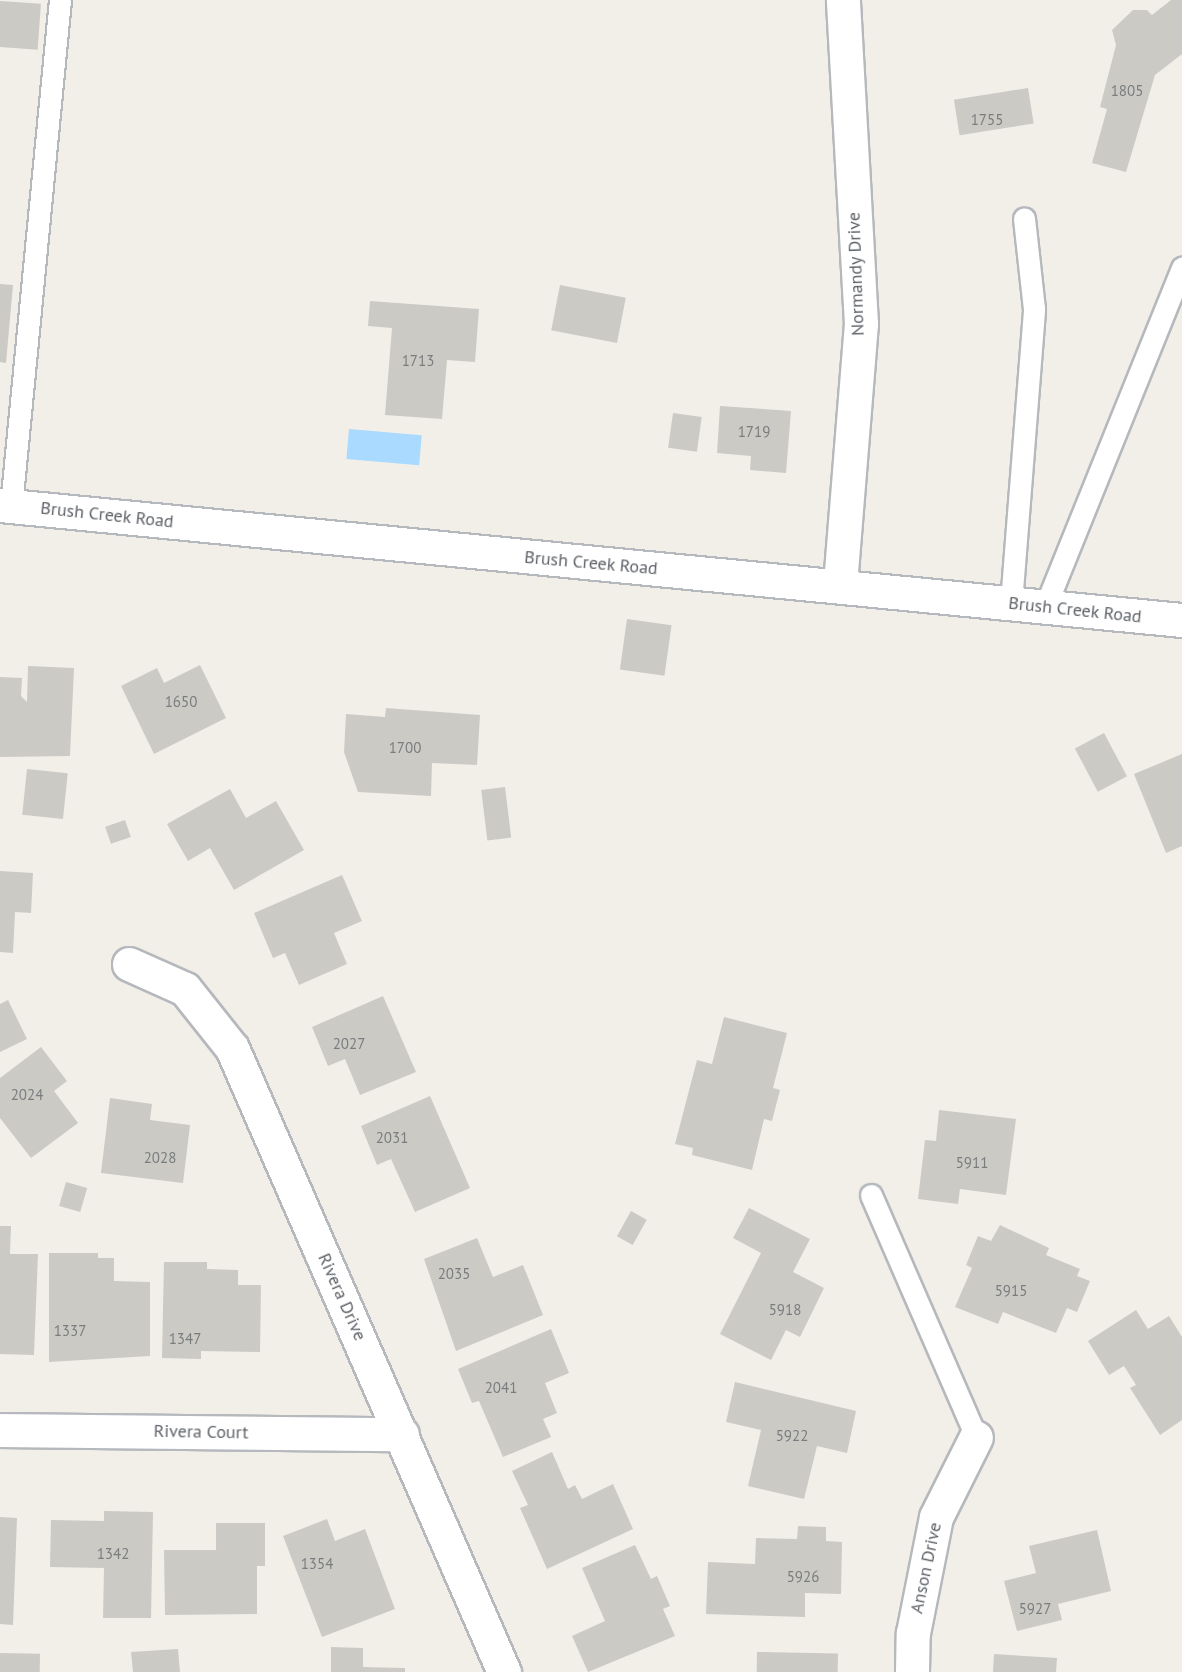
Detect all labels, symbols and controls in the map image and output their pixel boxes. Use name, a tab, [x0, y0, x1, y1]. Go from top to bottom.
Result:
house number: 1805	[1111, 82, 1143, 100]
house number: 1755	[971, 111, 1003, 129]
street label: Normandy Drive	[843, 211, 869, 337]
house number: 1713	[402, 352, 434, 370]
house number: 1719	[738, 423, 770, 441]
street label: Brush Creek Road	[39, 497, 175, 533]
street label: Brush Creek Road	[523, 546, 659, 580]
street label: Brush Creek Road	[1007, 592, 1143, 628]
house number: 1650	[165, 693, 197, 711]
house number: 1700	[389, 739, 421, 757]
house number: 2027	[333, 1035, 365, 1053]
house number: 2024	[11, 1086, 43, 1104]
house number: 2031	[376, 1129, 408, 1147]
house number: 2028	[144, 1149, 176, 1167]
house number: 5911	[956, 1154, 988, 1172]
street label: Rivera Drive	[313, 1250, 371, 1344]
house number: 2035	[438, 1265, 470, 1283]
house number: 5915	[995, 1282, 1027, 1300]
house number: 5918	[769, 1301, 801, 1319]
house number: 1337	[54, 1322, 86, 1340]
house number: 1347	[169, 1330, 201, 1348]
house number: 2041	[485, 1379, 517, 1397]
street label: Rivera Court	[153, 1420, 249, 1444]
house number: 5922	[776, 1427, 808, 1445]
street label: Anson Drive	[906, 1520, 946, 1616]
house number: 1342	[97, 1545, 129, 1563]
house number: 1354	[301, 1555, 333, 1573]
house number: 5926	[787, 1568, 819, 1586]
house number: 5927	[1019, 1600, 1051, 1618]

